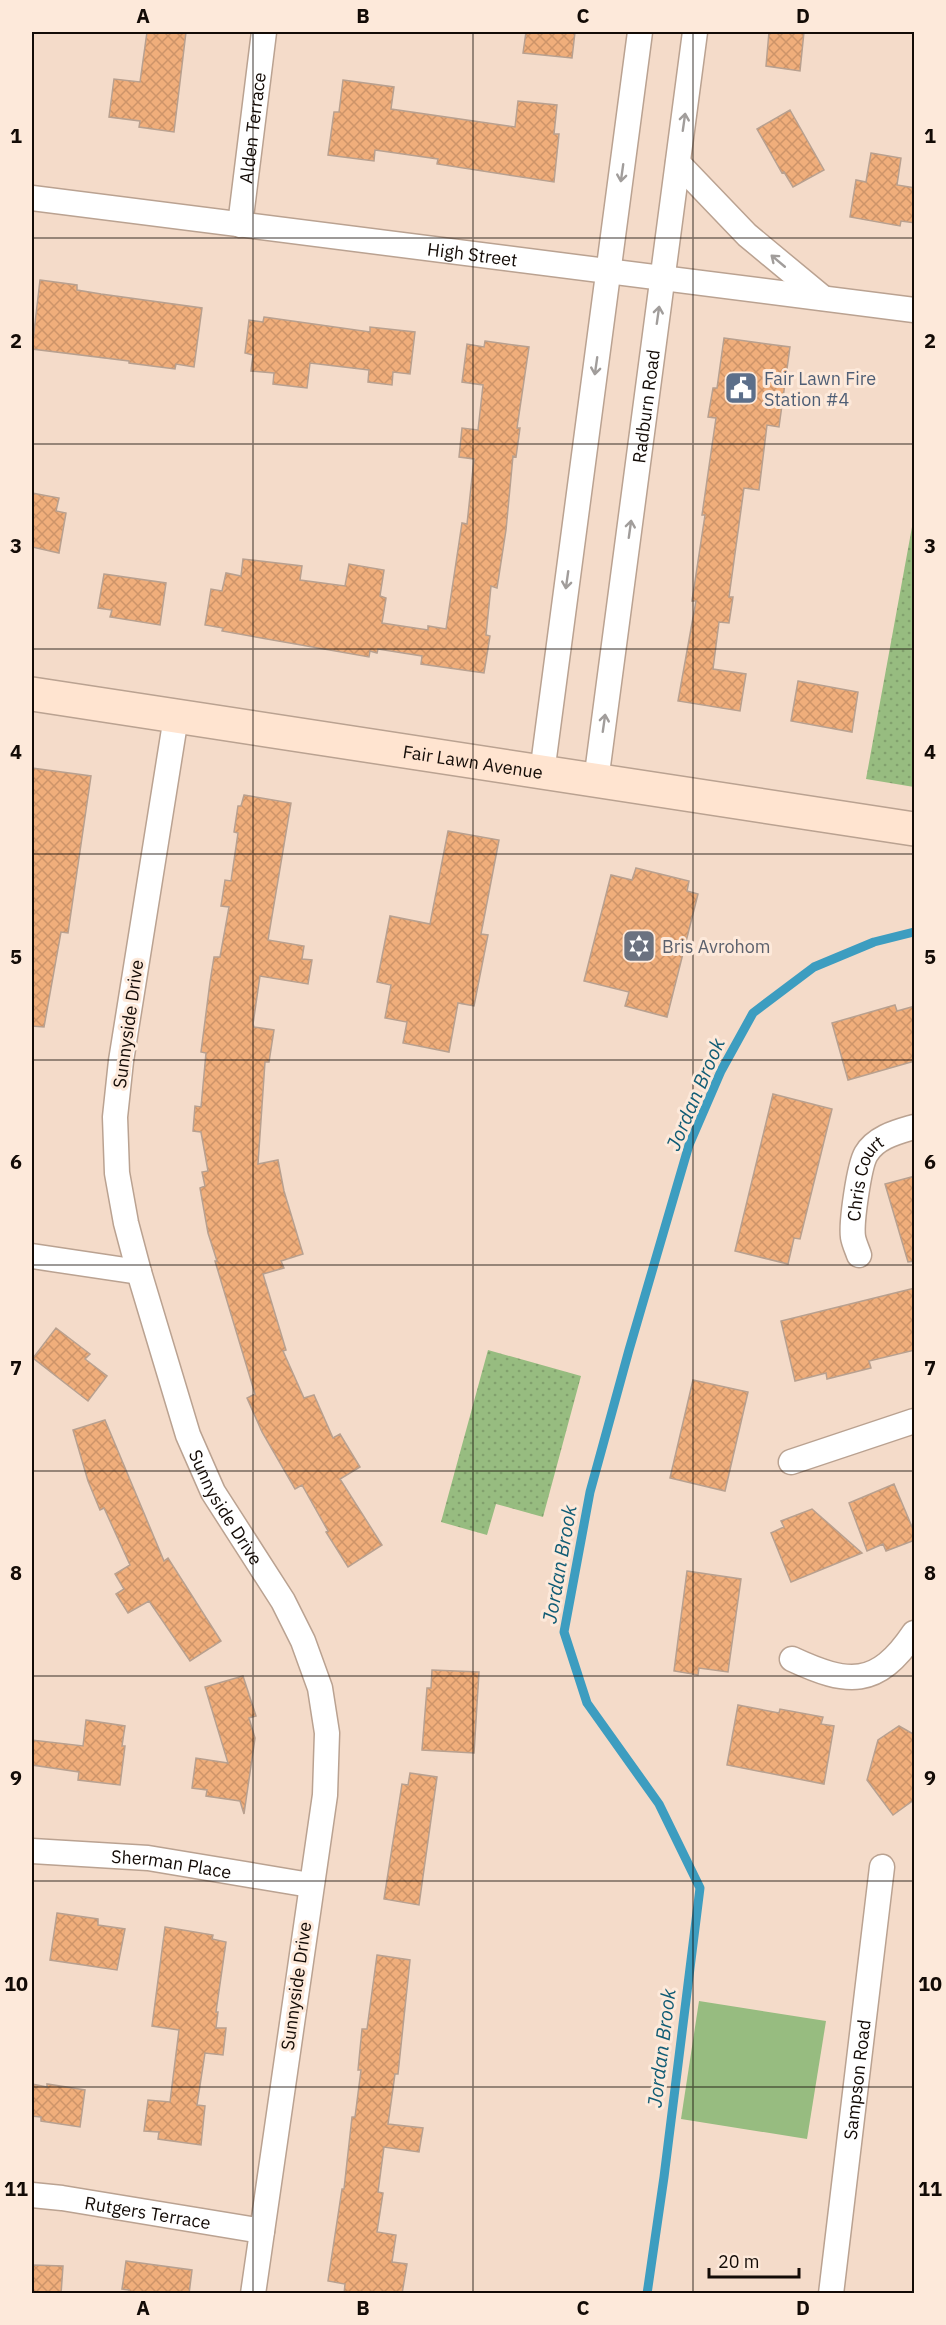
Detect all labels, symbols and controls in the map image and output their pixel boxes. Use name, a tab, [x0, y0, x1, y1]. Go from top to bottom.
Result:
text: A	[136, 2, 150, 29]
text: B	[356, 2, 370, 29]
text: C	[576, 2, 590, 29]
text: D	[796, 2, 810, 29]
street label: Alden Terrace	[234, 71, 270, 185]
one-way arrow	[678, 112, 689, 132]
text: 1	[10, 122, 22, 149]
text: 1	[924, 122, 936, 149]
one-way arrow	[616, 162, 627, 182]
street label: High Street	[426, 237, 519, 271]
one-way arrow	[771, 254, 786, 268]
one-way arrow	[653, 306, 664, 326]
text: 2	[10, 327, 22, 354]
text: 2	[924, 327, 936, 354]
street label: Radburn Road	[627, 348, 664, 465]
one-way arrow	[591, 356, 602, 376]
place label: Fair Lawn Fire Station #4	[764, 367, 876, 411]
public building icon: Fair Lawn Fire Station #4	[723, 370, 759, 406]
one-way arrow	[624, 520, 635, 540]
text: 3	[10, 532, 22, 559]
text: 3	[924, 532, 936, 559]
one-way arrow	[562, 570, 573, 590]
one-way arrow	[599, 713, 610, 733]
text: 4	[10, 738, 22, 765]
text: 4	[924, 738, 936, 765]
street label: Fair Lawn Avenue	[401, 739, 545, 784]
synagogue icon: Bris Avrohom	[621, 928, 657, 964]
place label: Bris Avrohom	[662, 935, 771, 958]
text: 5	[10, 943, 22, 970]
text: 5	[924, 943, 936, 970]
street label: Sunnyside Drive	[108, 958, 148, 1090]
water label: Jordan Brook	[659, 1033, 731, 1154]
street label: Chris Court	[842, 1130, 888, 1222]
text: 6	[10, 1148, 22, 1175]
text: 6	[924, 1148, 936, 1175]
text: 7	[10, 1354, 22, 1381]
text: 7	[924, 1354, 936, 1381]
street label: Sunnyside Drive	[184, 1446, 268, 1569]
water label: Jordan Brook	[535, 1502, 583, 1625]
text: 8	[10, 1559, 22, 1586]
text: 8	[924, 1559, 936, 1586]
text: 9	[10, 1764, 22, 1791]
text: 9	[924, 1764, 936, 1791]
street label: Sherman Place	[110, 1844, 233, 1883]
street label: Sunnyside Drive	[276, 1920, 316, 2052]
text: 10	[4, 1970, 28, 1997]
text: 10	[918, 1970, 942, 1997]
water label: Jordan Brook	[640, 1986, 682, 2109]
street label: Sampson Road	[838, 2018, 875, 2141]
text: 11	[4, 2175, 28, 2202]
text: 11	[918, 2175, 942, 2202]
street label: Rutgers Terrace	[83, 2190, 213, 2234]
scale bar	[709, 2241, 799, 2279]
text: 20 m	[718, 2250, 760, 2273]
text: A	[136, 2294, 150, 2321]
text: B	[356, 2294, 370, 2321]
text: C	[576, 2294, 590, 2321]
text: D	[796, 2294, 810, 2321]

